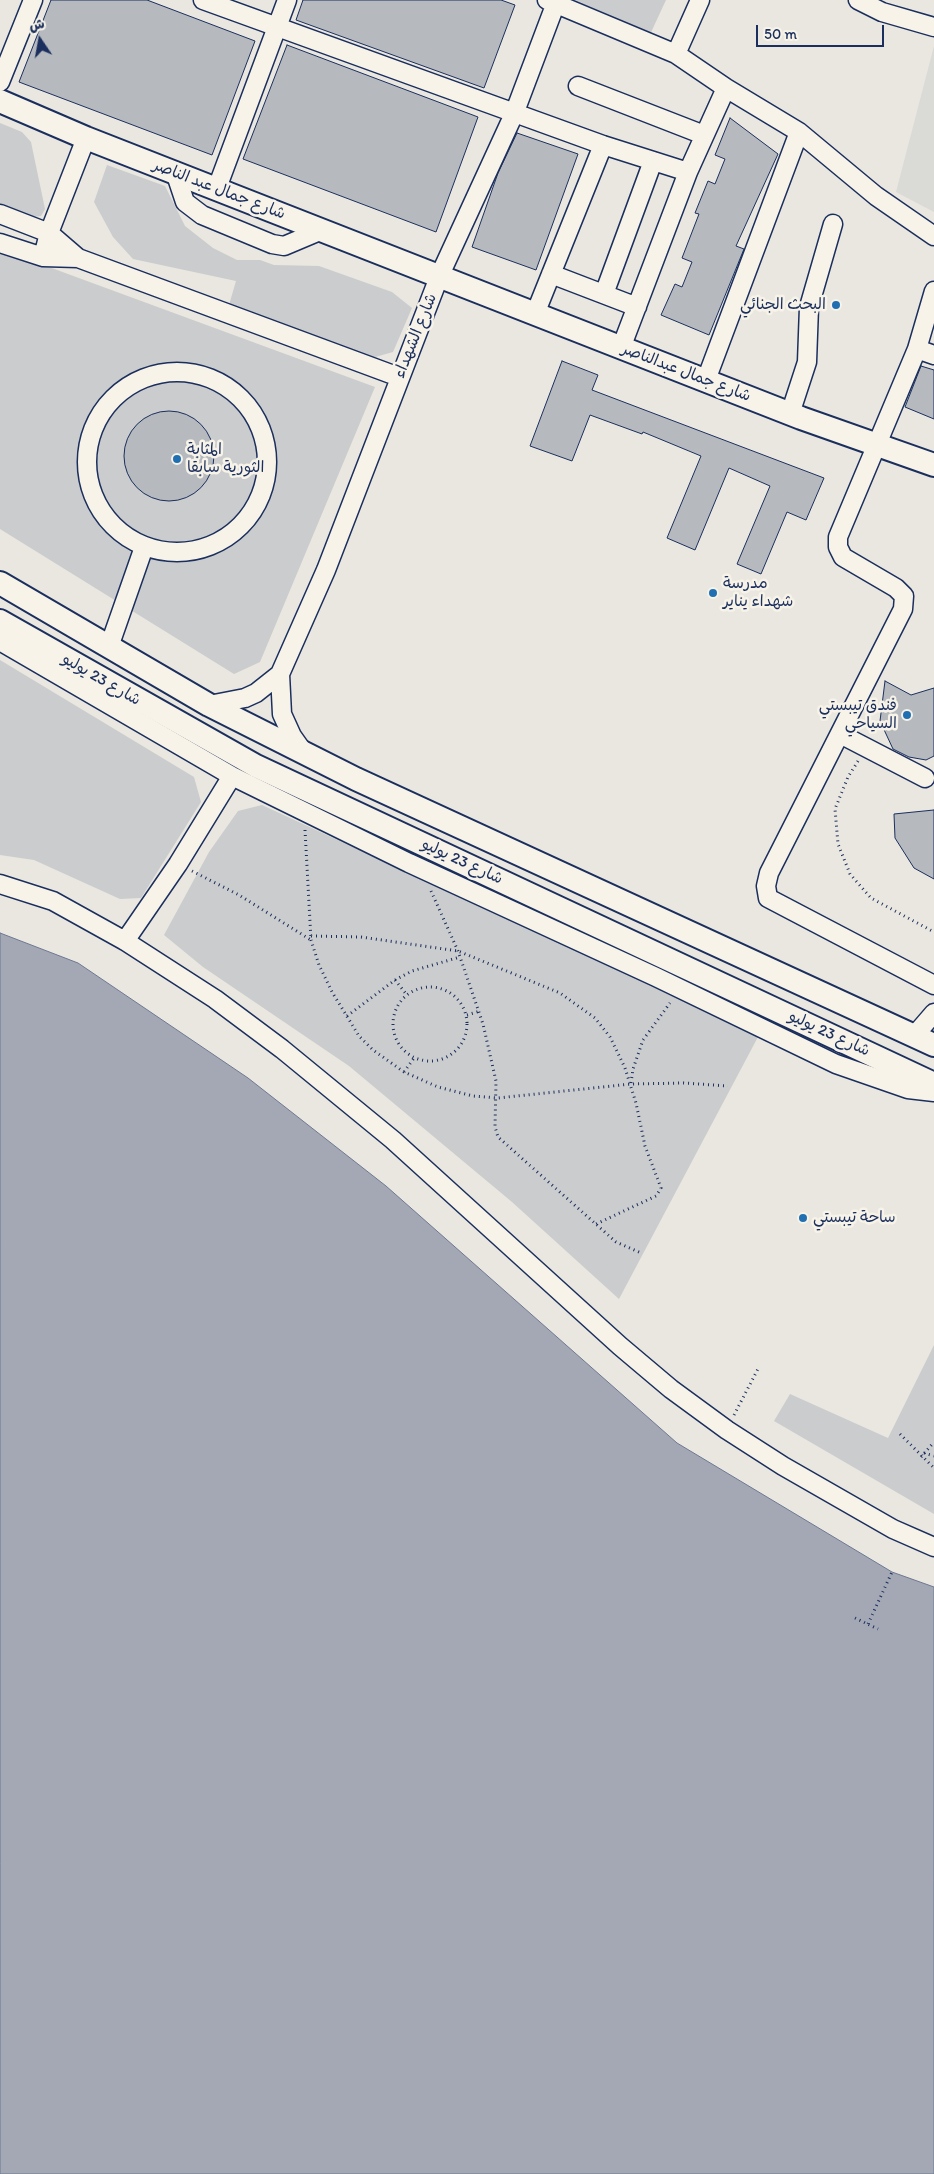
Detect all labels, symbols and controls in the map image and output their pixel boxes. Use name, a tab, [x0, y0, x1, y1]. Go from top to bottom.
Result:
north arrow	[15, 15, 65, 65]
text: ش	[27, 15, 46, 35]
scale bar	[759, 15, 886, 47]
text: 50 m	[764, 25, 797, 43]
street label: شارع جمال عبد الناصر	[150, 156, 288, 224]
street label: شارع الشهداء	[390, 291, 442, 381]
place label: البحث الجنائي	[740, 295, 826, 315]
marker: البحث الجنائي	[830, 299, 842, 311]
street label: شارع جمال عبدالناصر	[619, 340, 753, 406]
place label: المثابة الثورية سابقا	[187, 440, 264, 478]
marker: المثابة الثورية سابقا	[171, 453, 183, 465]
place label: مدرسة شهداء يناير	[723, 574, 793, 612]
marker: مدرسة شهداء يناير	[707, 587, 719, 599]
street label: شارع 23 يوليو	[58, 650, 144, 710]
place label: فندق تيبستي السياحي	[819, 696, 897, 734]
marker: فندق تيبستي السياحي	[901, 709, 913, 721]
street label: شارع 23 يوليو	[418, 835, 506, 889]
street label: شارع 23 يوليو	[785, 1007, 873, 1061]
place label: ساحة تيبستي	[813, 1208, 896, 1228]
marker: ساحة تيبستي	[797, 1212, 809, 1224]

